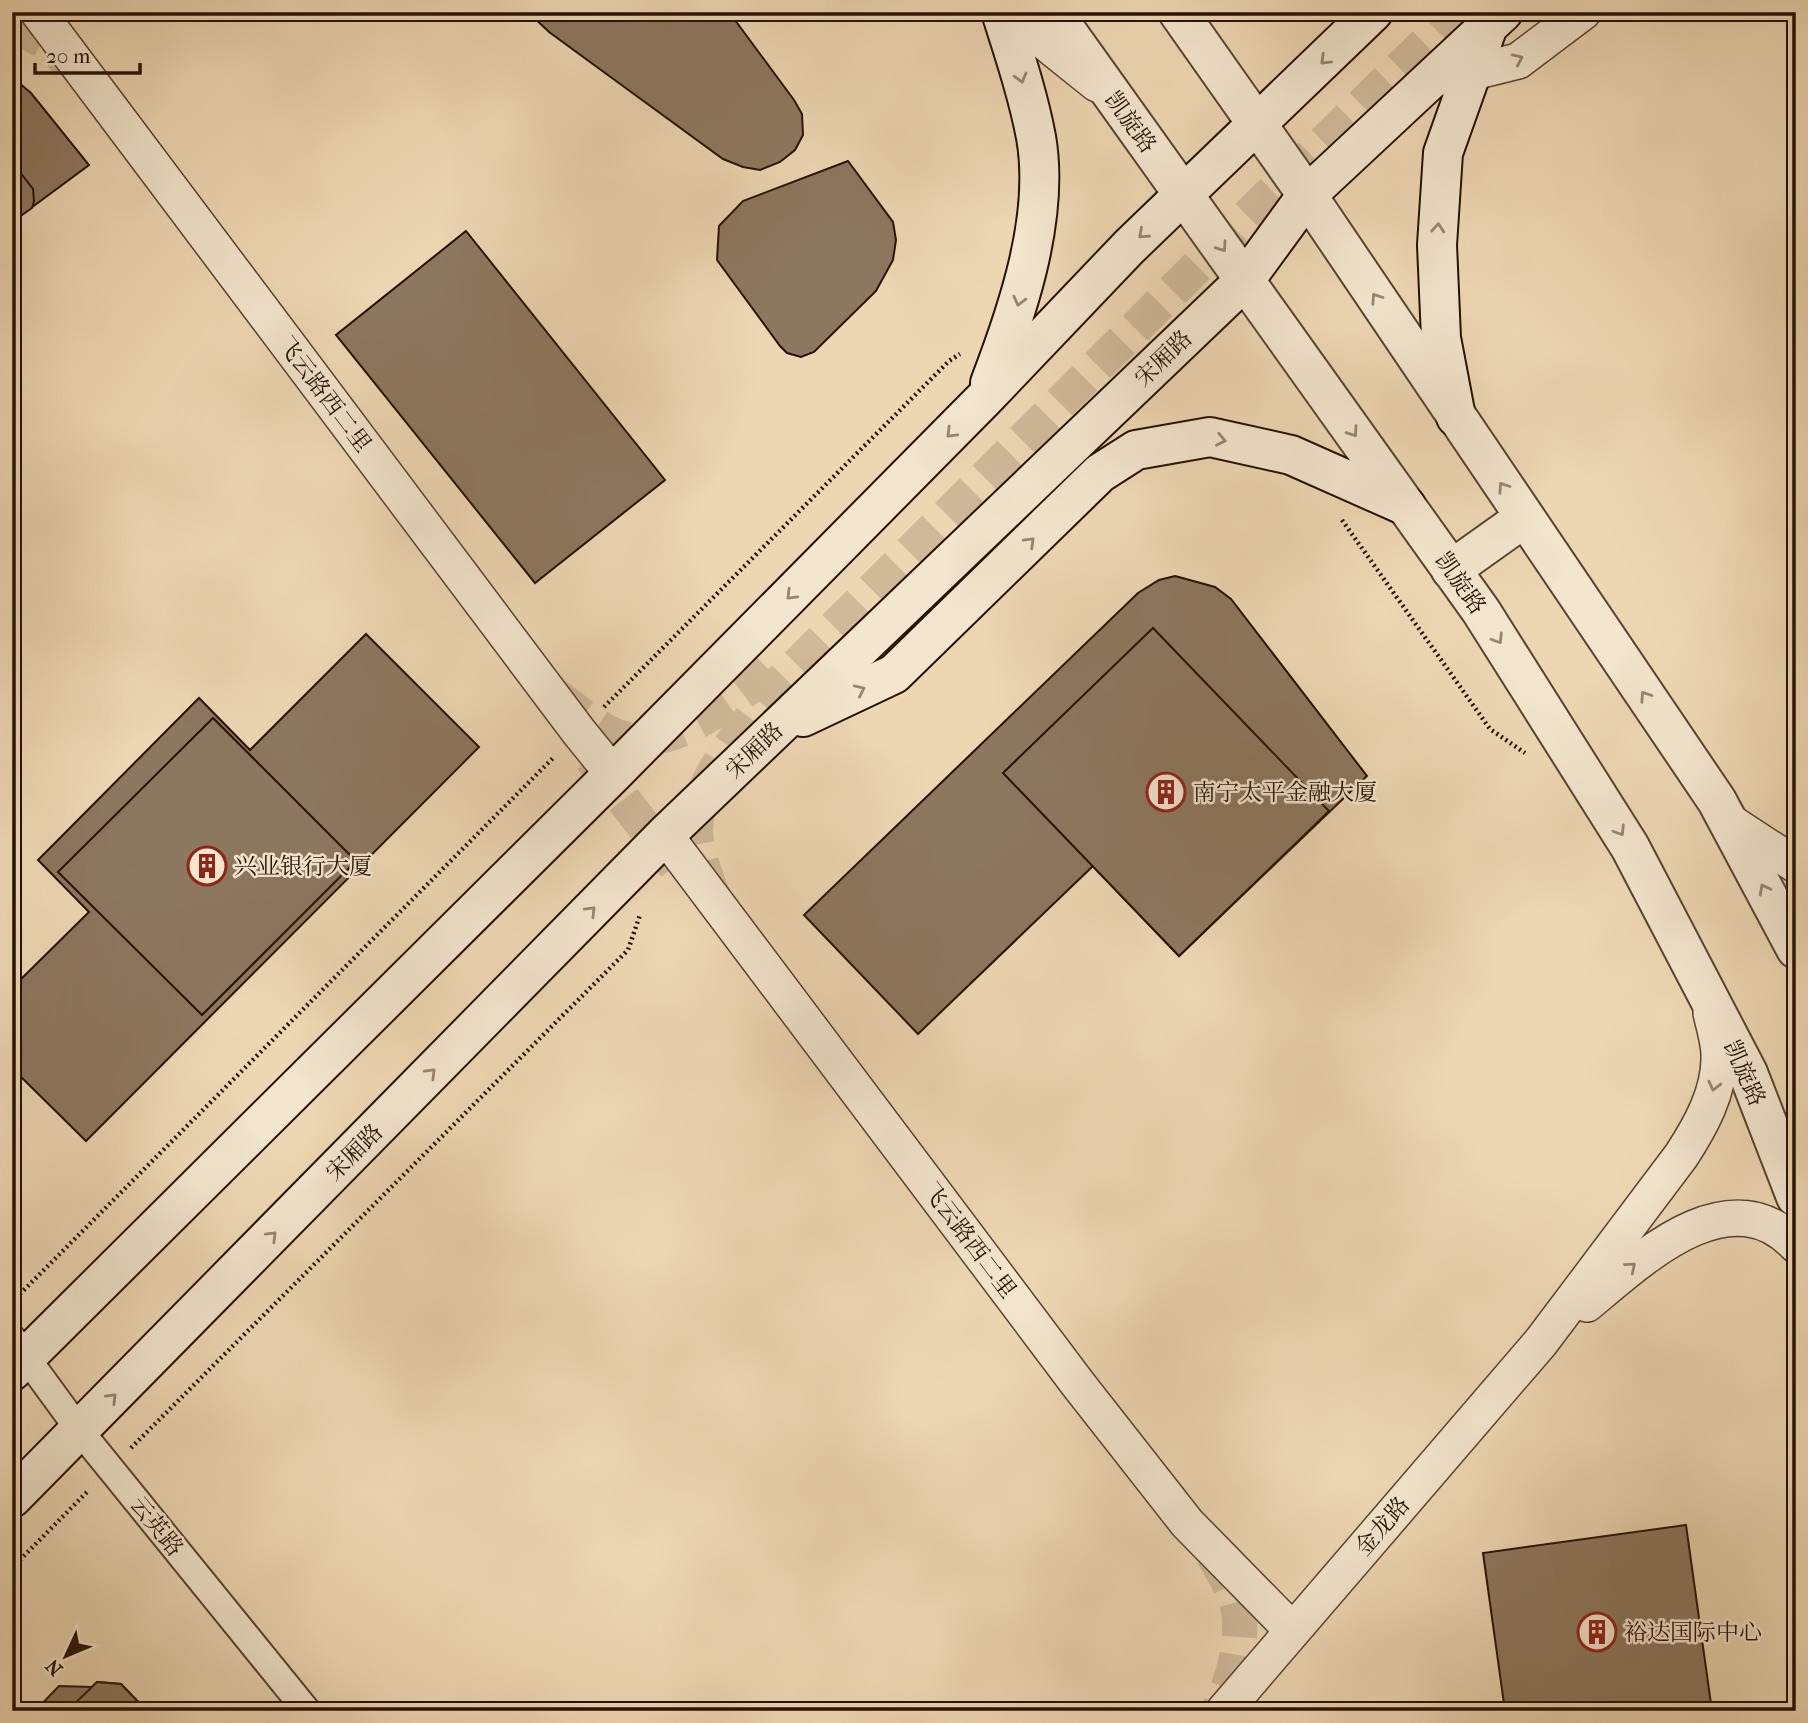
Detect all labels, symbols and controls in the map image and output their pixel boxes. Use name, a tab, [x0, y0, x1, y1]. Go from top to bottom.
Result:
scale bar	[35, 32, 140, 76]
text: 20 m	[46, 44, 91, 68]
one-way arrow	[1320, 52, 1333, 65]
one-way arrow	[1510, 54, 1523, 67]
one-way arrow	[1013, 71, 1027, 83]
street label: 凯旋路	[1099, 86, 1162, 158]
one-way arrow	[1430, 222, 1445, 233]
one-way arrow	[1138, 226, 1151, 239]
one-way arrow	[1214, 239, 1226, 252]
one-way arrow	[1372, 293, 1385, 306]
one-way arrow	[1013, 295, 1027, 307]
street label: 宋厢路	[1129, 325, 1198, 392]
street label: 飞云路西二里	[272, 331, 377, 458]
one-way arrow	[1345, 424, 1357, 437]
one-way arrow	[946, 425, 959, 438]
one-way arrow	[1215, 432, 1227, 447]
one-way arrow	[1499, 482, 1511, 495]
one-way arrow	[1022, 538, 1035, 551]
street label: 凯旋路	[1430, 547, 1491, 619]
one-way arrow	[786, 587, 799, 600]
one-way arrow	[1490, 631, 1503, 644]
one-way arrow	[853, 684, 865, 698]
one-way arrow	[1640, 690, 1653, 703]
street label: 宋厢路	[720, 717, 789, 784]
building icon: 南宁太平金融大厦	[1145, 771, 1187, 813]
place label: 南宁太平金融大厦	[1193, 779, 1377, 806]
one-way arrow	[1611, 823, 1624, 836]
building icon: 兴业银行大厦	[186, 845, 228, 887]
place label: 兴业银行大厦	[234, 853, 372, 880]
one-way arrow	[1758, 884, 1772, 896]
one-way arrow	[582, 906, 595, 919]
street label: 凯旋路	[1718, 1036, 1771, 1110]
one-way arrow	[423, 1069, 436, 1082]
one-way arrow	[1708, 1080, 1722, 1092]
street label: 宋厢路	[320, 1118, 388, 1186]
street label: 飞云路西二里	[917, 1177, 1022, 1304]
one-way arrow	[263, 1231, 276, 1244]
one-way arrow	[1623, 1263, 1636, 1275]
one-way arrow	[104, 1393, 117, 1406]
street label: 云英路	[124, 1491, 189, 1562]
street label: 金龙路	[1350, 1491, 1415, 1561]
building icon: 裕达国际中心	[1576, 1611, 1618, 1653]
place label: 裕达国际中心	[1624, 1619, 1762, 1646]
north arrow	[32, 1622, 102, 1692]
text: N	[41, 1654, 67, 1680]

